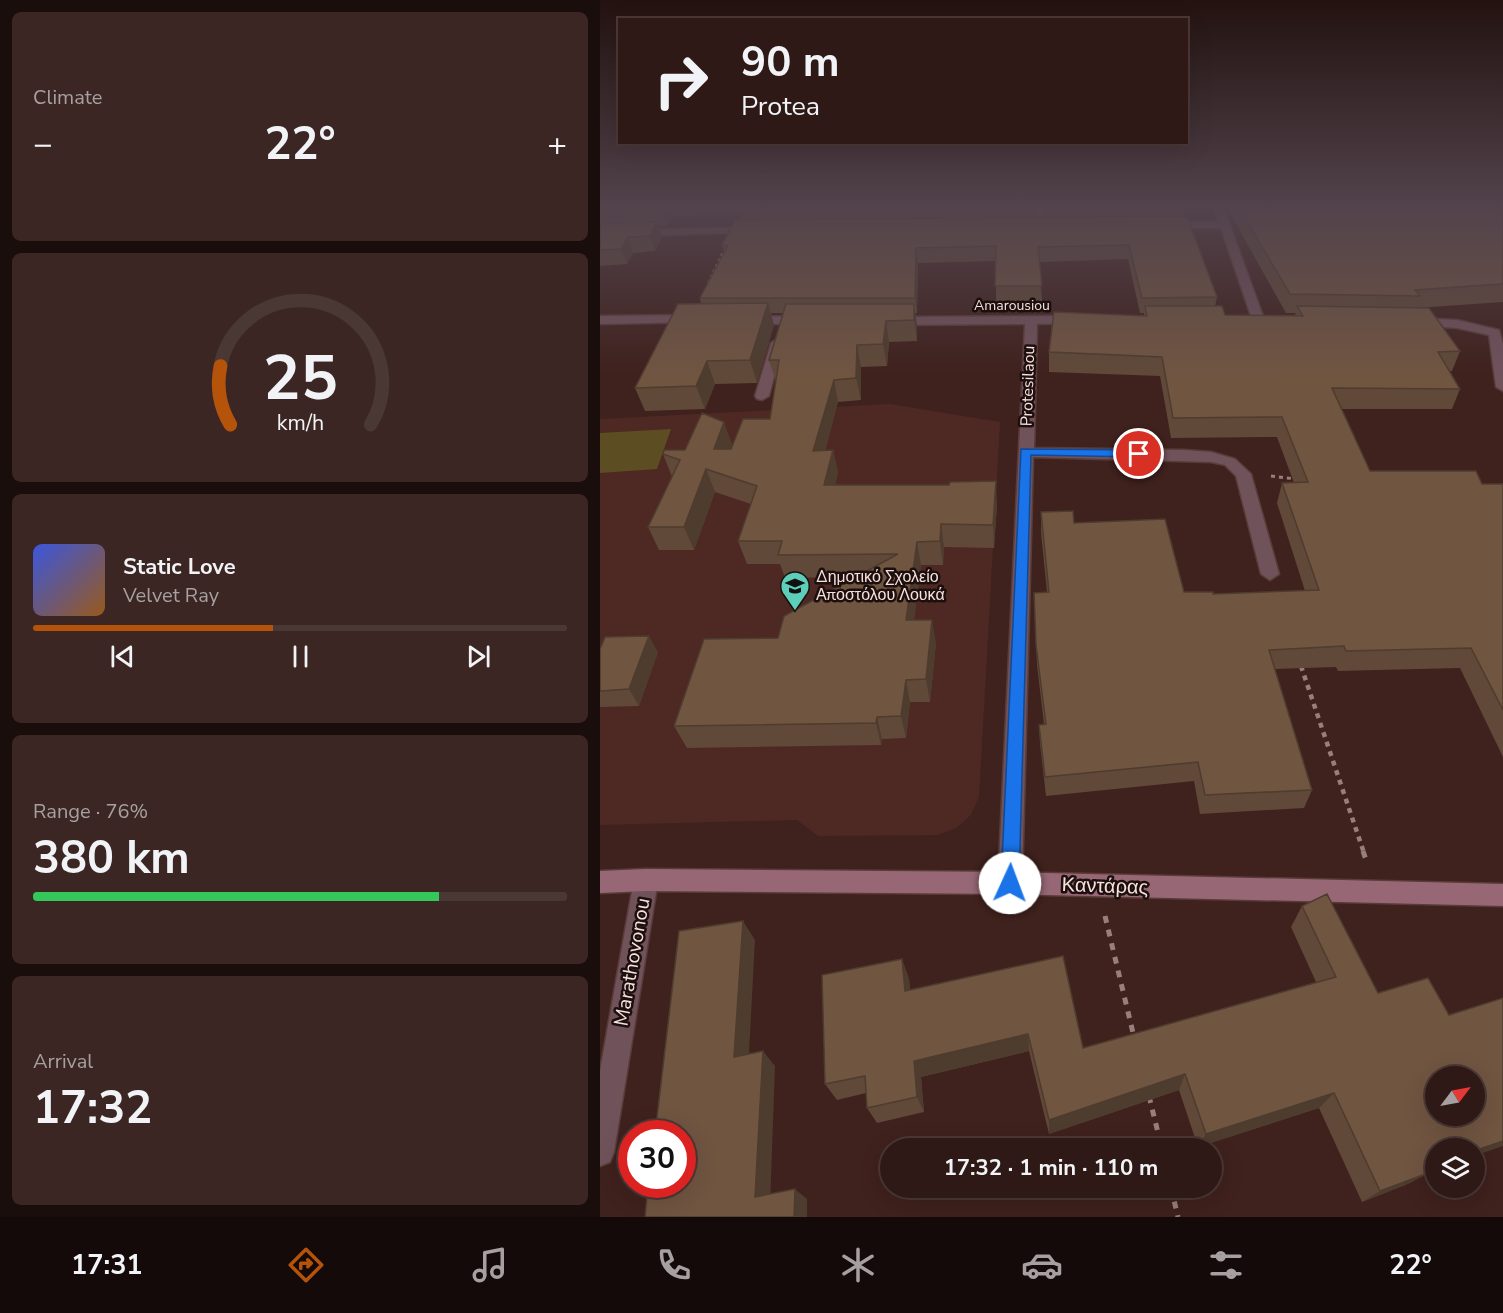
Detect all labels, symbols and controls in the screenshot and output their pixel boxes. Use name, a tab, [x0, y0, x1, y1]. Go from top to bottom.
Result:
text: 90 m	[741, 34, 840, 91]
icon: right	[642, 42, 720, 120]
text: Climate	[33, 84, 102, 111]
text: Protea	[741, 88, 820, 125]
text: 22°	[264, 114, 336, 175]
text: −	[33, 122, 53, 167]
text: +	[547, 122, 567, 167]
street label: Amarousiou	[974, 296, 1050, 315]
text: 25	[263, 336, 337, 421]
street label: Protesilaou	[1016, 345, 1040, 427]
text: km/h	[276, 408, 324, 438]
pin	[1113, 428, 1164, 479]
icon: arrive	[1122, 437, 1155, 470]
text: Static Love	[123, 552, 236, 582]
place label: Δημοτικό Σχολείο Αποστόλου Λουκά	[816, 566, 945, 606]
school or university icon: Δημοτικό Σχολείο Αποστόλου Λουκά	[779, 570, 811, 612]
text: Velvet Ray	[123, 582, 219, 609]
icon: previous	[106, 640, 139, 673]
icon: pause	[284, 640, 317, 673]
icon: next	[462, 640, 495, 673]
text: Range · 76%	[33, 798, 148, 825]
text: 380 km	[33, 828, 190, 889]
position arrow	[978, 851, 1042, 915]
street label: Καντάρας	[1061, 871, 1149, 901]
street label: Marathovonou	[607, 896, 657, 1028]
text: Arrival	[33, 1048, 93, 1075]
north arrow	[1425, 1066, 1485, 1126]
map controls	[1425, 1066, 1485, 1198]
text: 17:32	[33, 1078, 152, 1139]
speed limit sign: 30	[618, 1120, 696, 1198]
button: layers	[1425, 1138, 1485, 1198]
text: 17:32 · 1 min · 110 m	[944, 1153, 1158, 1183]
icon: directions	[285, 1244, 327, 1286]
icon: music	[469, 1244, 511, 1286]
icon: phone	[653, 1244, 695, 1286]
icon: climate	[837, 1244, 879, 1286]
icon: car	[1021, 1244, 1063, 1286]
icon: filters	[1205, 1244, 1247, 1286]
text: 17:31	[71, 1247, 143, 1284]
text: 22°	[1389, 1247, 1432, 1284]

